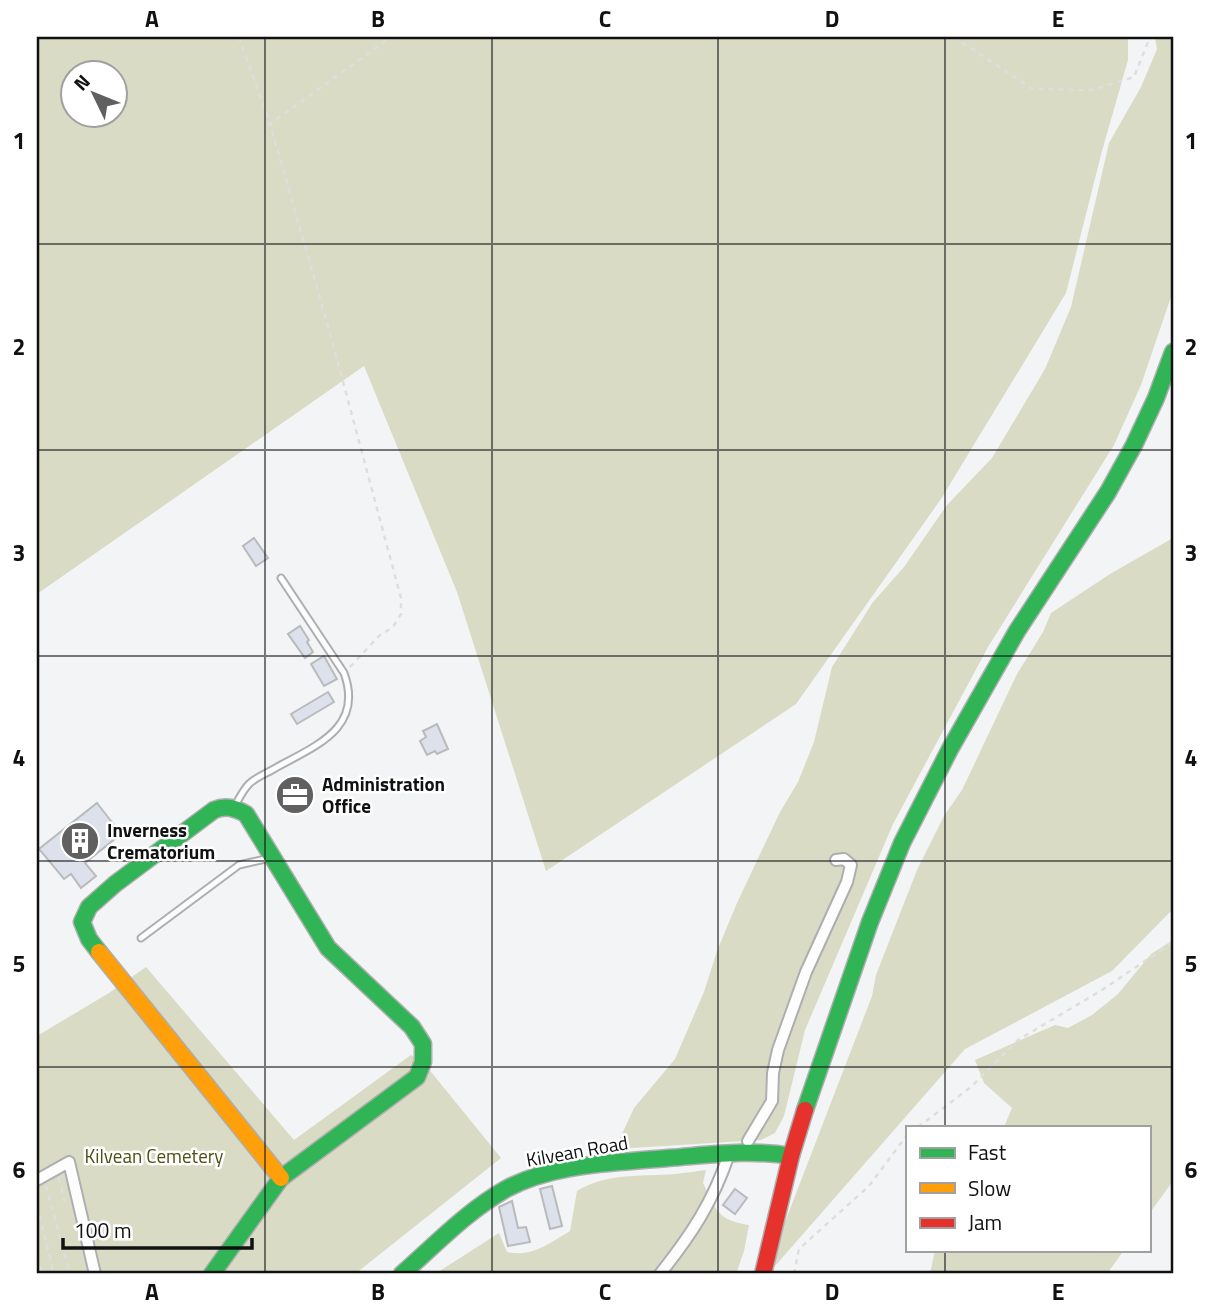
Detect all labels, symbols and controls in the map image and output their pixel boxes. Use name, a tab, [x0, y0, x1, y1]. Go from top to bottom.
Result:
text: A	[145, 1, 159, 36]
text: B	[371, 1, 385, 36]
text: C	[599, 1, 611, 36]
text: D	[825, 1, 839, 36]
text: E	[1052, 1, 1064, 36]
north arrow	[60, 60, 130, 130]
text: N	[66, 67, 96, 97]
text: 1	[13, 123, 25, 158]
text: 1	[1185, 123, 1197, 158]
text: 2	[13, 329, 25, 364]
text: 2	[1185, 329, 1197, 364]
text: 3	[13, 535, 25, 570]
text: 3	[1185, 535, 1197, 570]
text: 4	[13, 740, 25, 775]
text: 4	[1185, 740, 1197, 775]
place label: Administration Office	[322, 769, 445, 820]
office icon: Administration Office	[274, 774, 316, 816]
place label: Inverness Crematorium	[107, 815, 215, 866]
building icon: Inverness Crematorium	[59, 820, 101, 862]
text: 5	[13, 946, 25, 981]
text: 5	[1185, 946, 1197, 981]
legend	[906, 1126, 1150, 1252]
street label: Kilvean Road	[524, 1127, 630, 1174]
text: Fast	[968, 1136, 1007, 1168]
park label: Kilvean Cemetery	[84, 1141, 224, 1170]
text: 6	[13, 1152, 26, 1187]
text: 6	[1185, 1152, 1198, 1187]
text: Slow	[968, 1172, 1011, 1204]
scale bar	[63, 1206, 252, 1250]
text: Jam	[968, 1206, 1002, 1238]
text: 100 m	[74, 1214, 131, 1246]
text: A	[145, 1274, 159, 1309]
text: B	[371, 1274, 385, 1309]
text: C	[599, 1274, 611, 1309]
text: D	[825, 1274, 839, 1309]
text: E	[1052, 1274, 1064, 1309]

